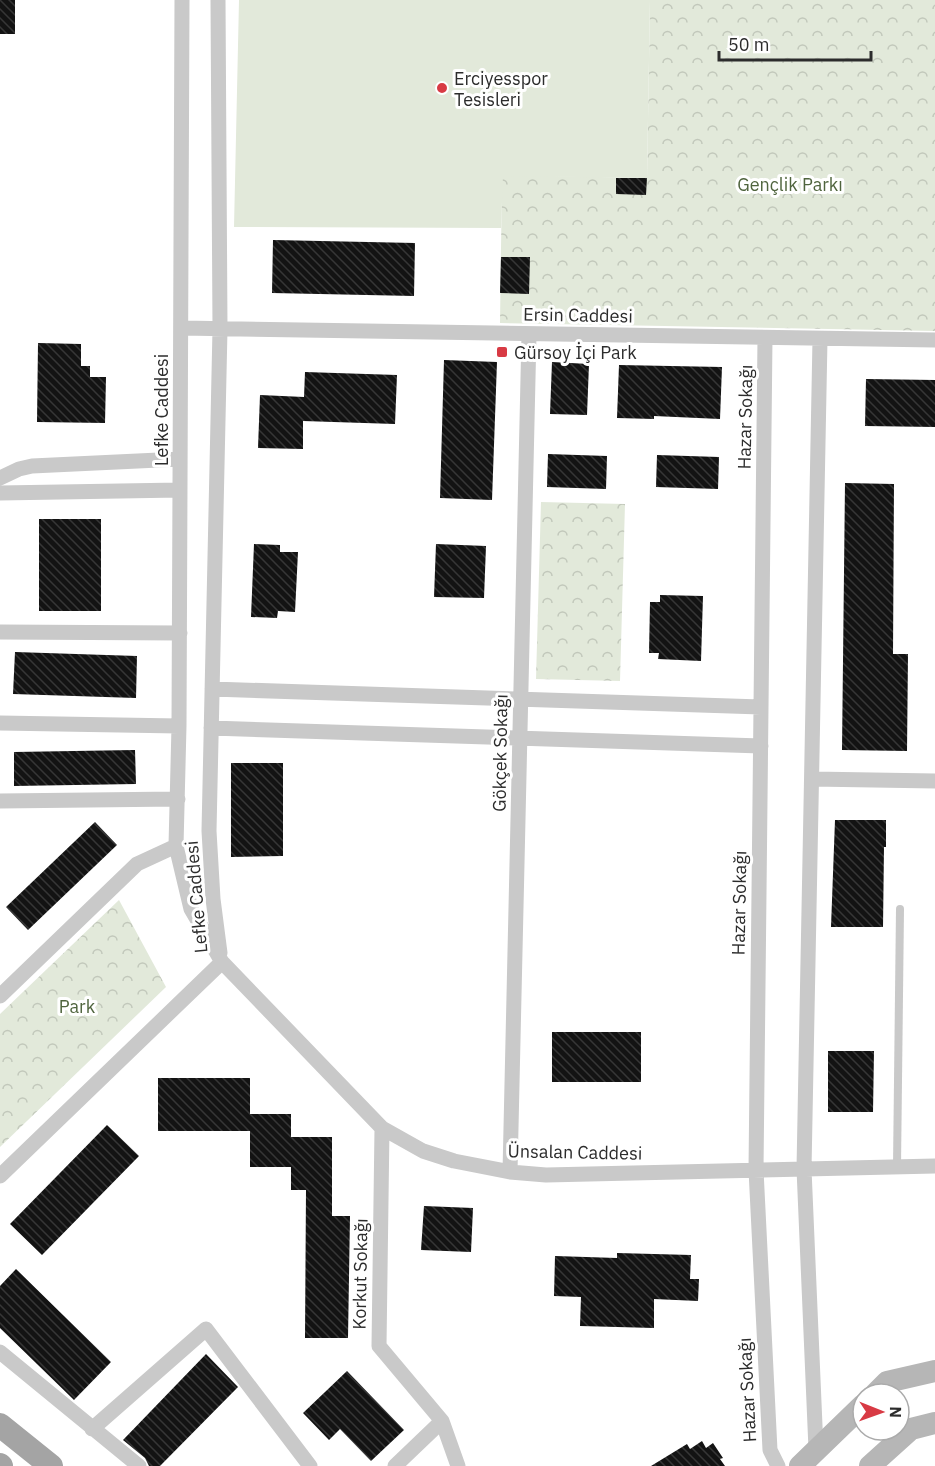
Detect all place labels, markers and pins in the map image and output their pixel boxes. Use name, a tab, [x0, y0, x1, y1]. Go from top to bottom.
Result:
place label: Erciyesspor Tesisleri	[454, 67, 548, 111]
marker: Erciyesspor Tesisleri	[435, 81, 449, 95]
place label: Gürsoy İçi Park	[514, 341, 637, 364]
marker: Gürsoy İçi Park	[495, 345, 509, 359]

